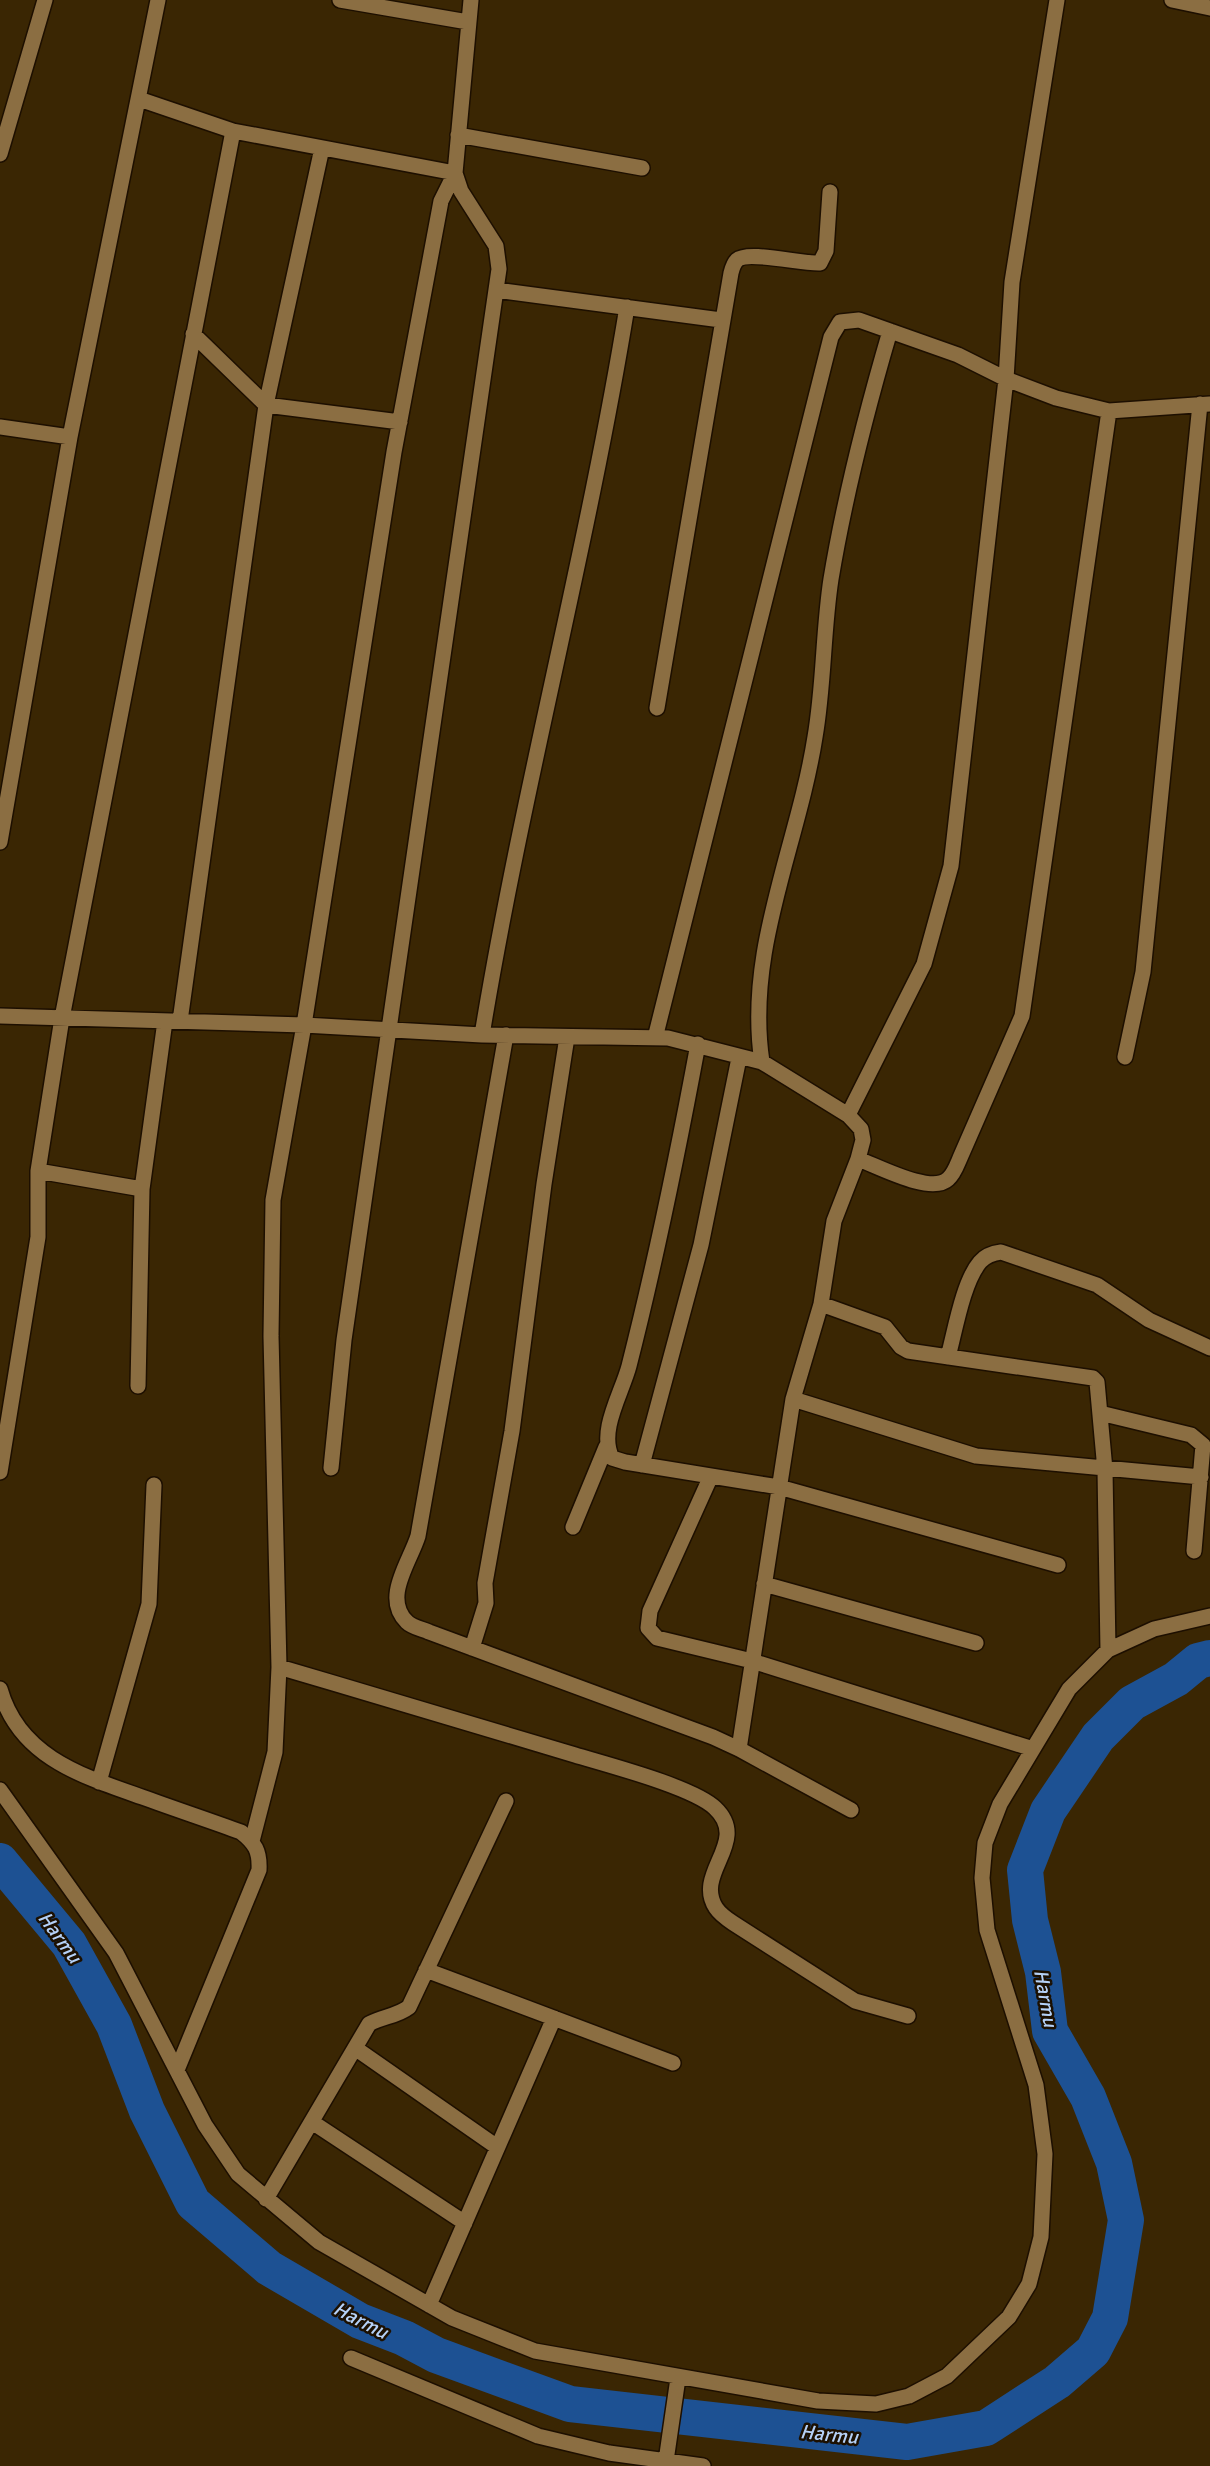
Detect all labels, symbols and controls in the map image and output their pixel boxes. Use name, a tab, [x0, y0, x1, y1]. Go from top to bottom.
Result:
water label: Harmu	[32, 1907, 87, 1969]
water label: Harmu	[1028, 1967, 1063, 2030]
water label: Harmu	[329, 2296, 393, 2345]
water label: Harmu	[799, 2419, 860, 2450]

